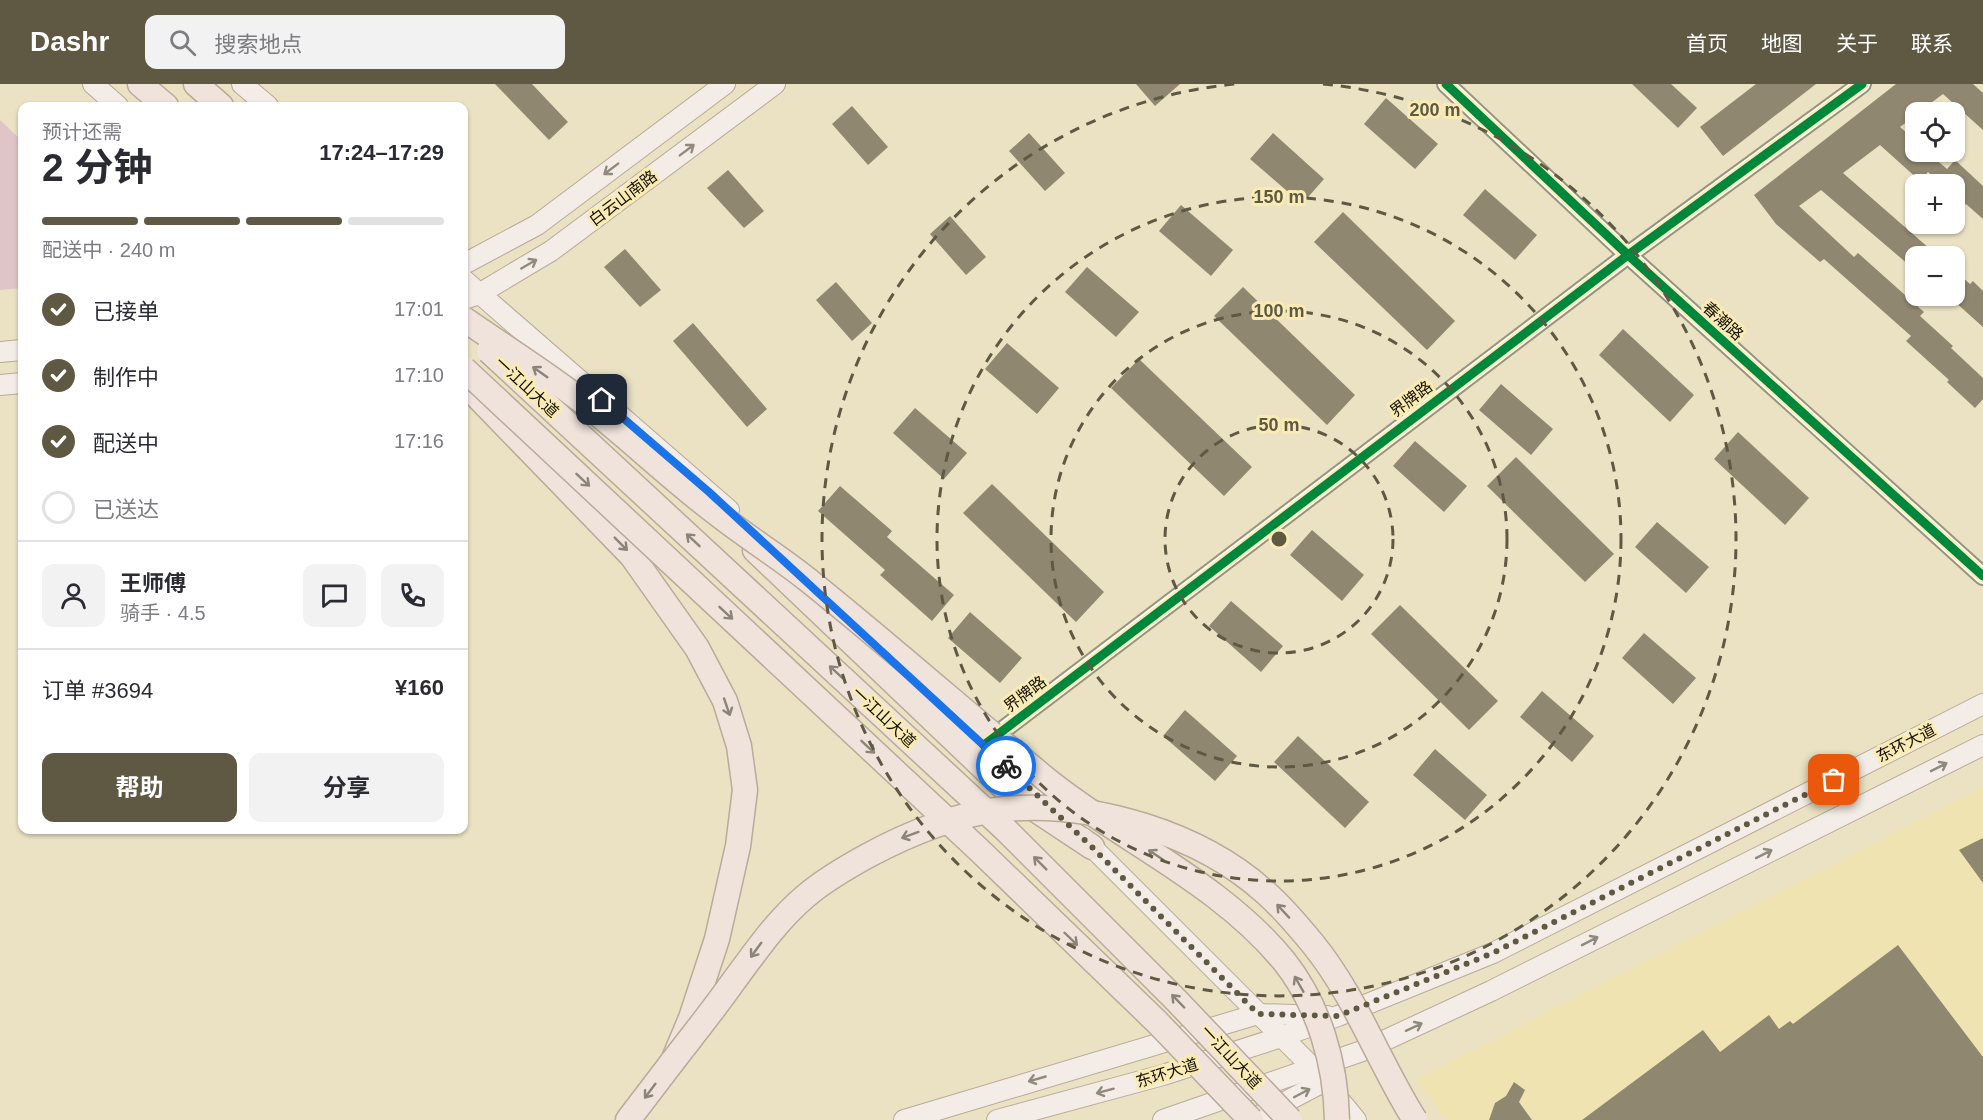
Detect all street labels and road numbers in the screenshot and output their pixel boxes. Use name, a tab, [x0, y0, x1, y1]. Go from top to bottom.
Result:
street label: 白云山南路	[586, 167, 660, 229]
street label: 春潮路	[1699, 299, 1747, 343]
street label: 一江山大道	[492, 353, 562, 421]
street label: 界牌路	[1387, 378, 1435, 420]
street label: 界牌路	[1001, 673, 1049, 715]
street label: 一江山大道	[849, 683, 919, 751]
street label: 东环大道	[1874, 721, 1938, 765]
street label: 一江山大道	[1197, 1022, 1265, 1092]
street label: 东环大道	[1134, 1056, 1200, 1090]

